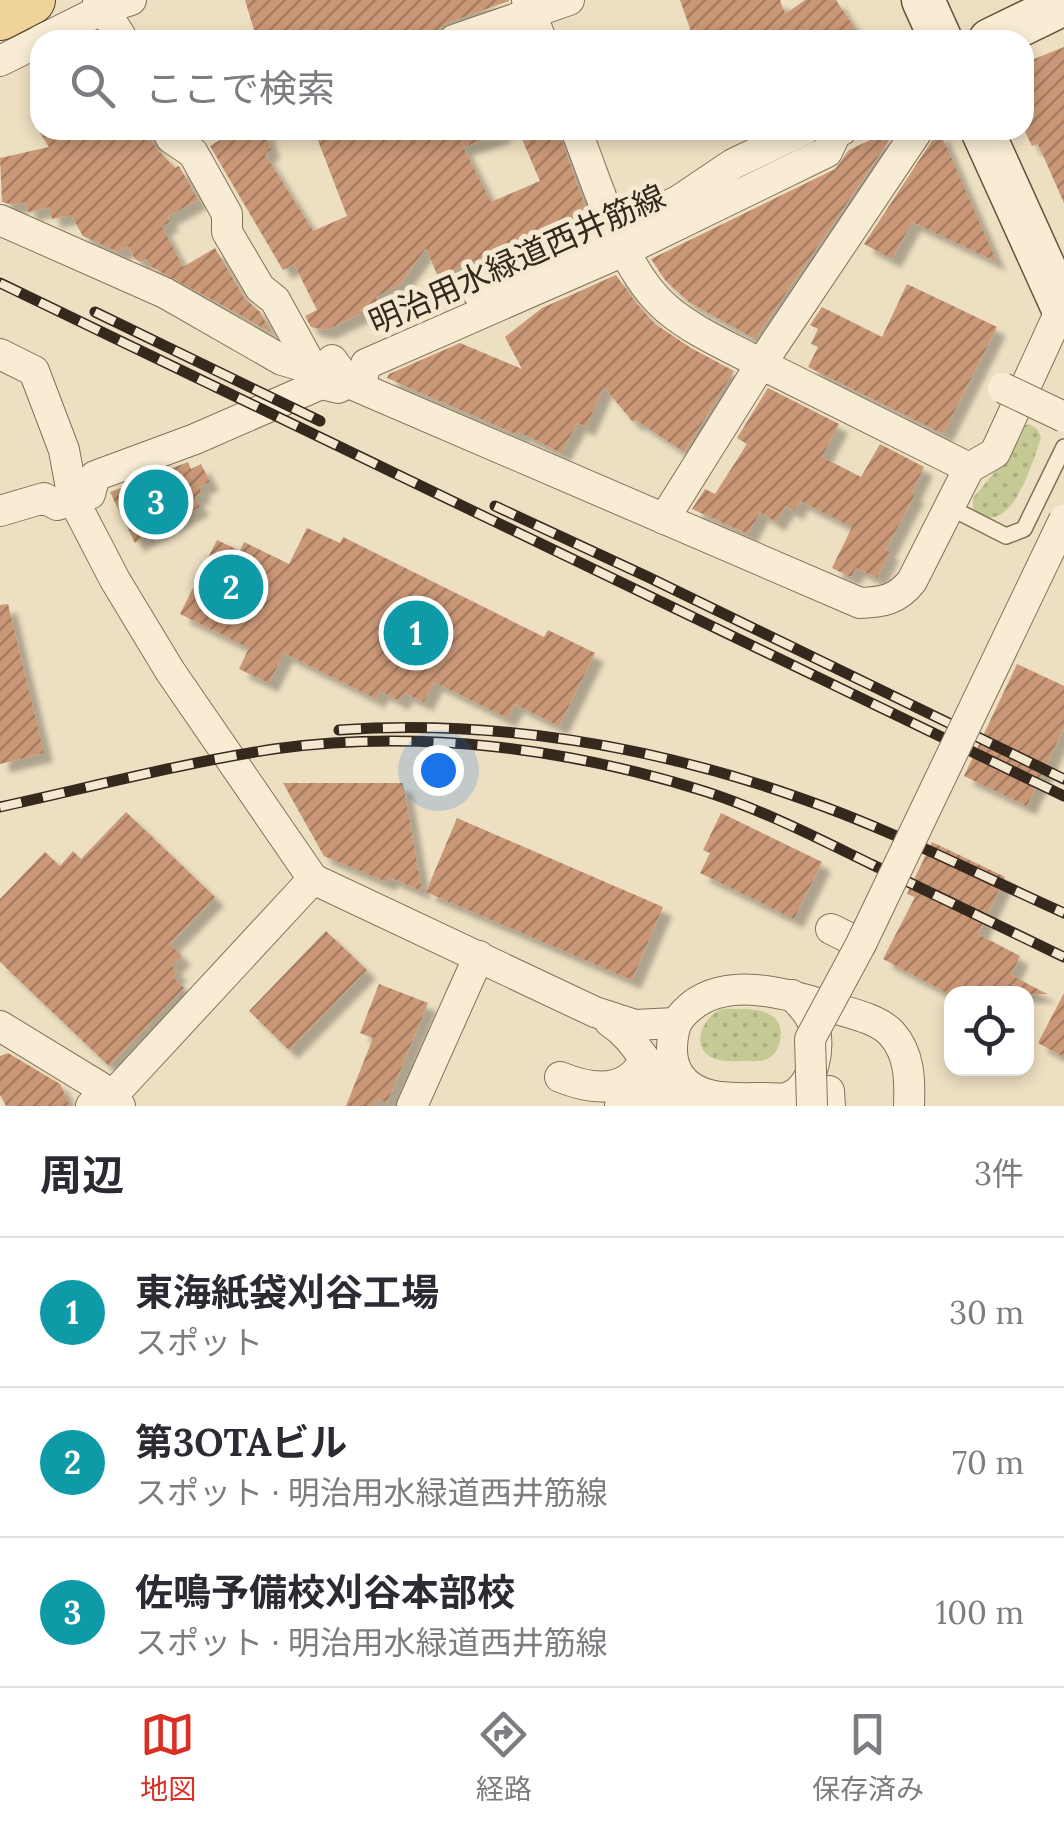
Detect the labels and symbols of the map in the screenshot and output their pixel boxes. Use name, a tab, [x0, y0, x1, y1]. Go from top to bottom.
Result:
street label: 明治用水緑道西井筋線	[362, 175, 672, 343]
pin: 3	[124, 464, 188, 540]
pin: 2	[198, 550, 264, 624]
pin: 1	[384, 596, 448, 670]
your location	[413, 745, 464, 796]

